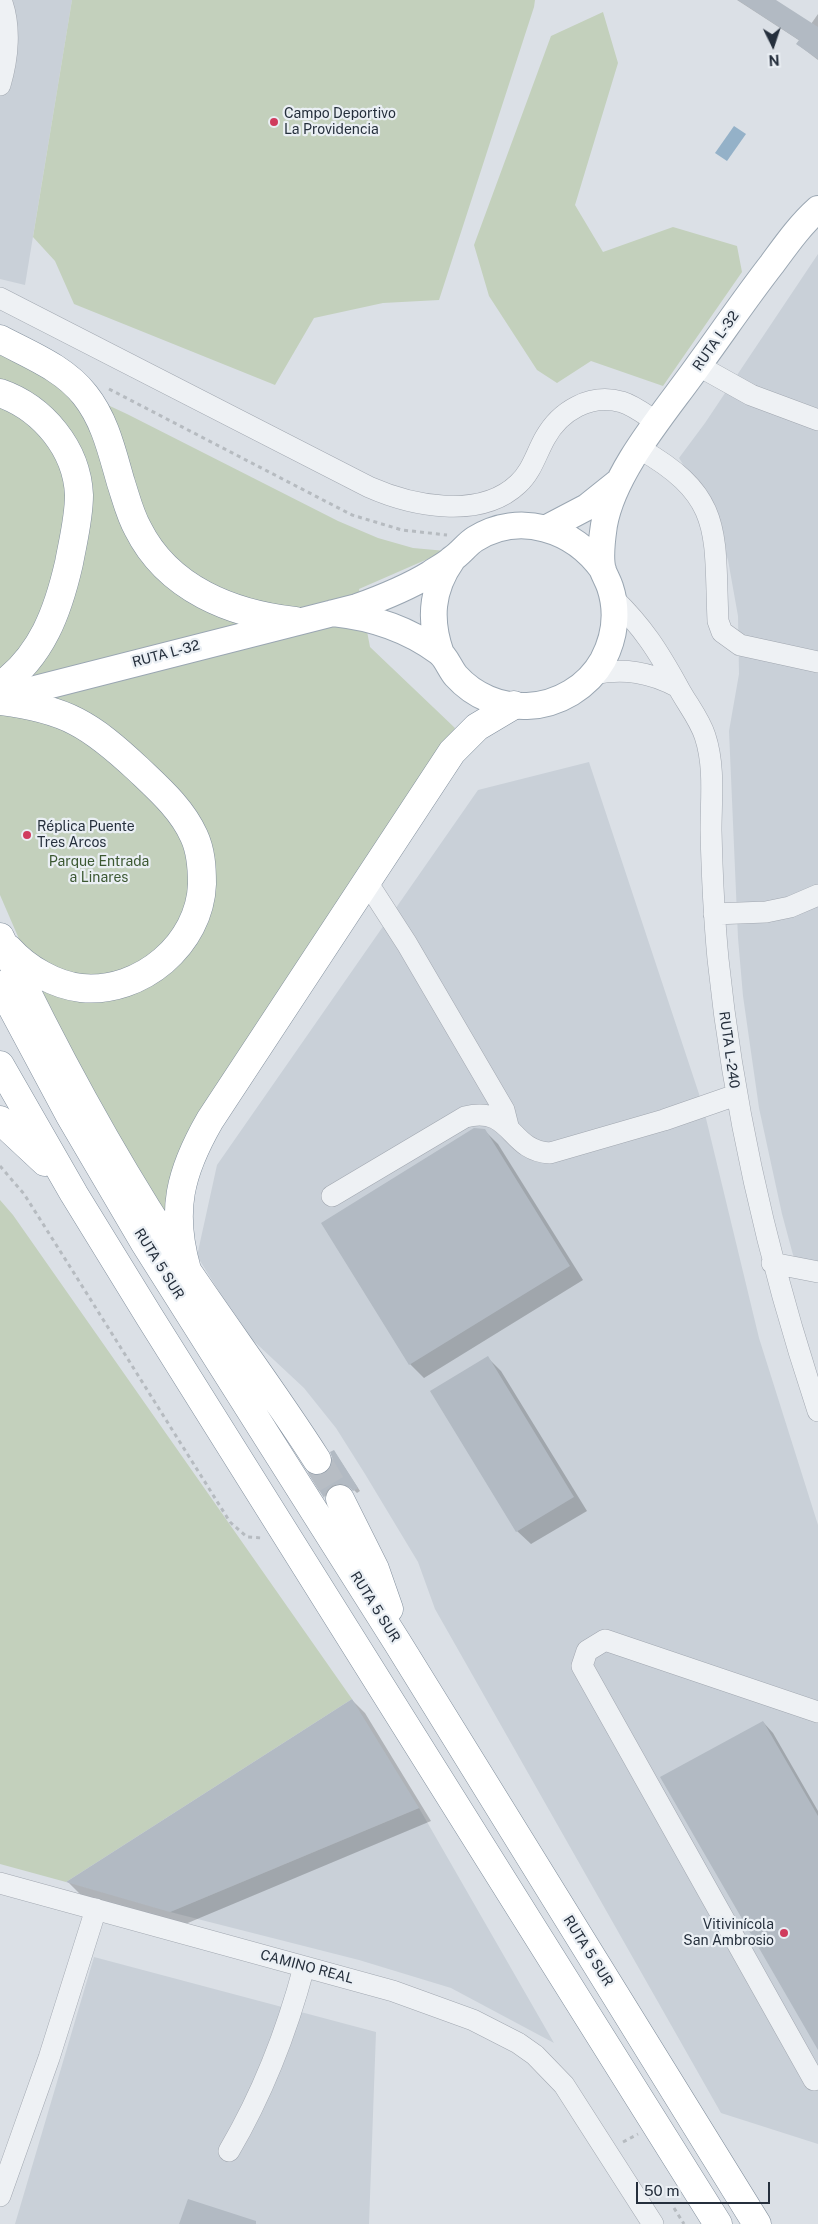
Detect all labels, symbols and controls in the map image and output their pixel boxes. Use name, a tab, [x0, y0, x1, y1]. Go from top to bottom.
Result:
north arrow	[748, 20, 798, 70]
text: N	[768, 52, 780, 68]
place label: Campo Deportivo La Providencia	[284, 106, 396, 138]
marker: Campo Deportivo La Providencia	[268, 116, 280, 128]
street label: RUTA L-32	[689, 308, 743, 374]
street label: RUTA L-32	[130, 637, 202, 671]
place label: Réplica Puente Tres Arcos	[37, 819, 135, 852]
marker: Réplica Puente Tres Arcos	[21, 829, 33, 841]
park label: Parque Entrada a Linares	[49, 854, 149, 886]
street label: RUTA L-240	[715, 1010, 743, 1090]
street label: RUTA 5 SUR	[131, 1225, 187, 1303]
street label: RUTA 5 SUR	[347, 1568, 403, 1646]
street label: RUTA 5 SUR	[560, 1912, 616, 1990]
place label: Vitivinícola San Ambrosio	[683, 1917, 774, 1950]
marker: Vitivinícola San Ambrosio	[778, 1927, 790, 1939]
street label: CAMINO REAL	[258, 1946, 356, 1988]
scale bar	[638, 2172, 772, 2204]
text: 50 m	[644, 2182, 679, 2199]

